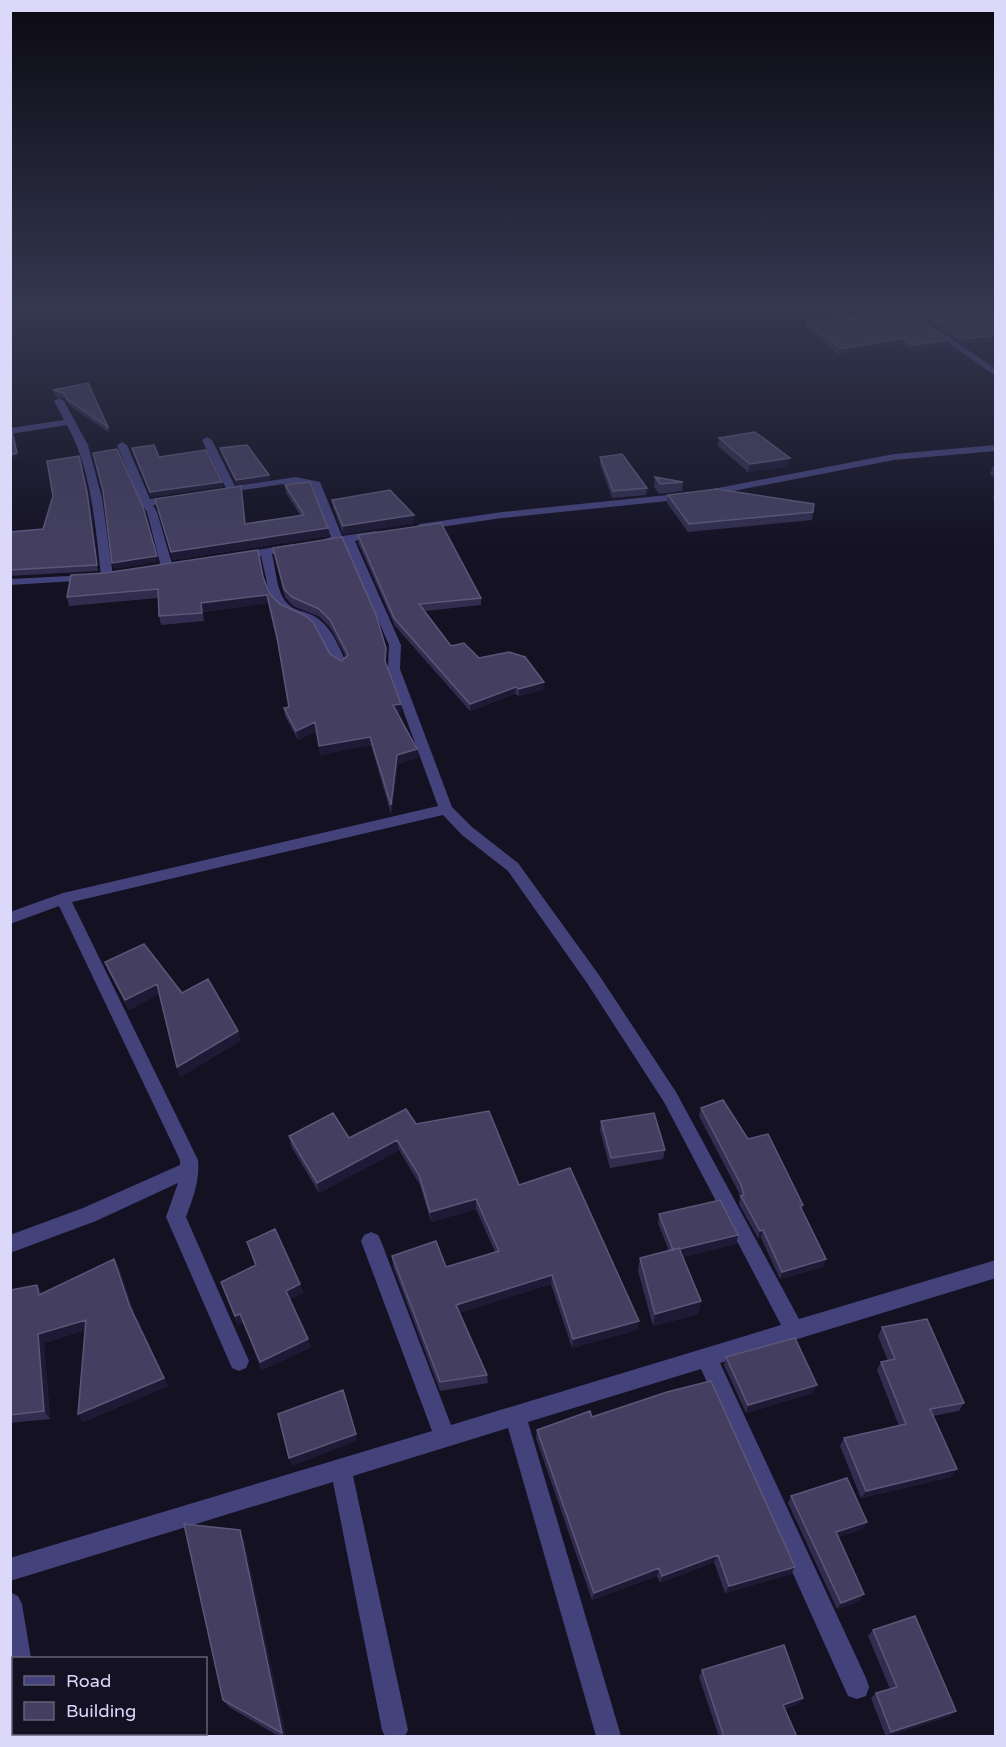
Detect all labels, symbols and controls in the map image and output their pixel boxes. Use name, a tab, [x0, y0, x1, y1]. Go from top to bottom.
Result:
legend	[12, 1657, 207, 1735]
text: Road	[66, 1670, 111, 1692]
text: Building	[66, 1700, 136, 1722]

